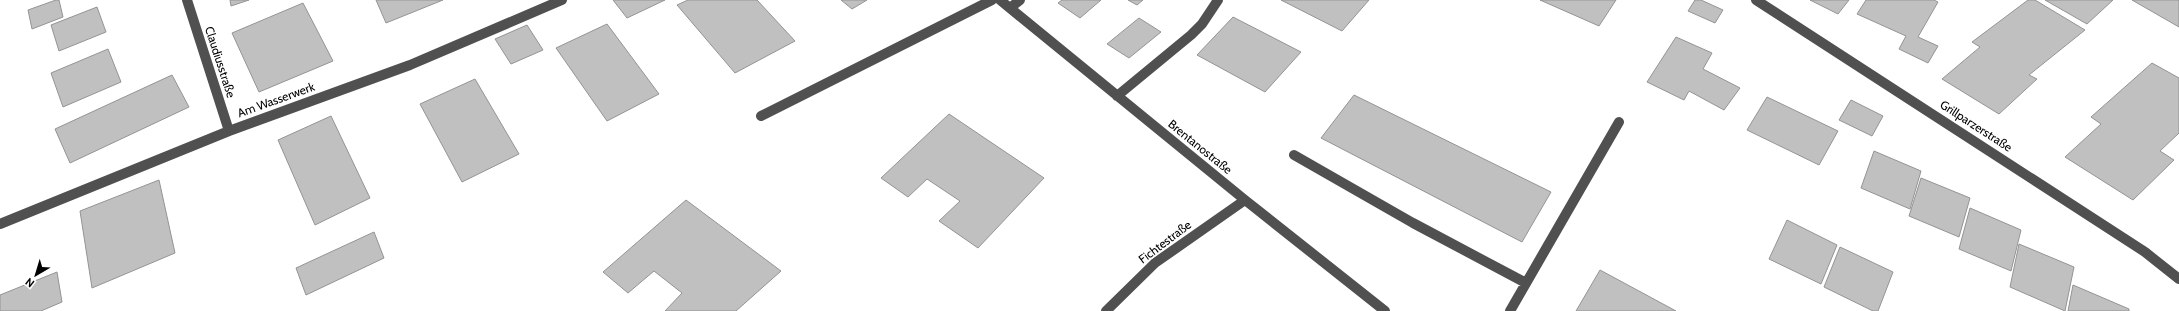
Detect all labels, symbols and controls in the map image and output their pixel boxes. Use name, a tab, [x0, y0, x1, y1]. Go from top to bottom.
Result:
street label: Claudiusstraße	[202, 24, 239, 99]
street label: Am Wasserwerk	[235, 78, 317, 120]
street label: Grillparzerstraße	[1937, 97, 2015, 155]
street label: Brentanostraße	[1165, 116, 1235, 177]
street label: Fichtestraße	[1135, 217, 1194, 266]
north arrow	[16, 255, 56, 295]
text: N	[22, 275, 37, 291]

